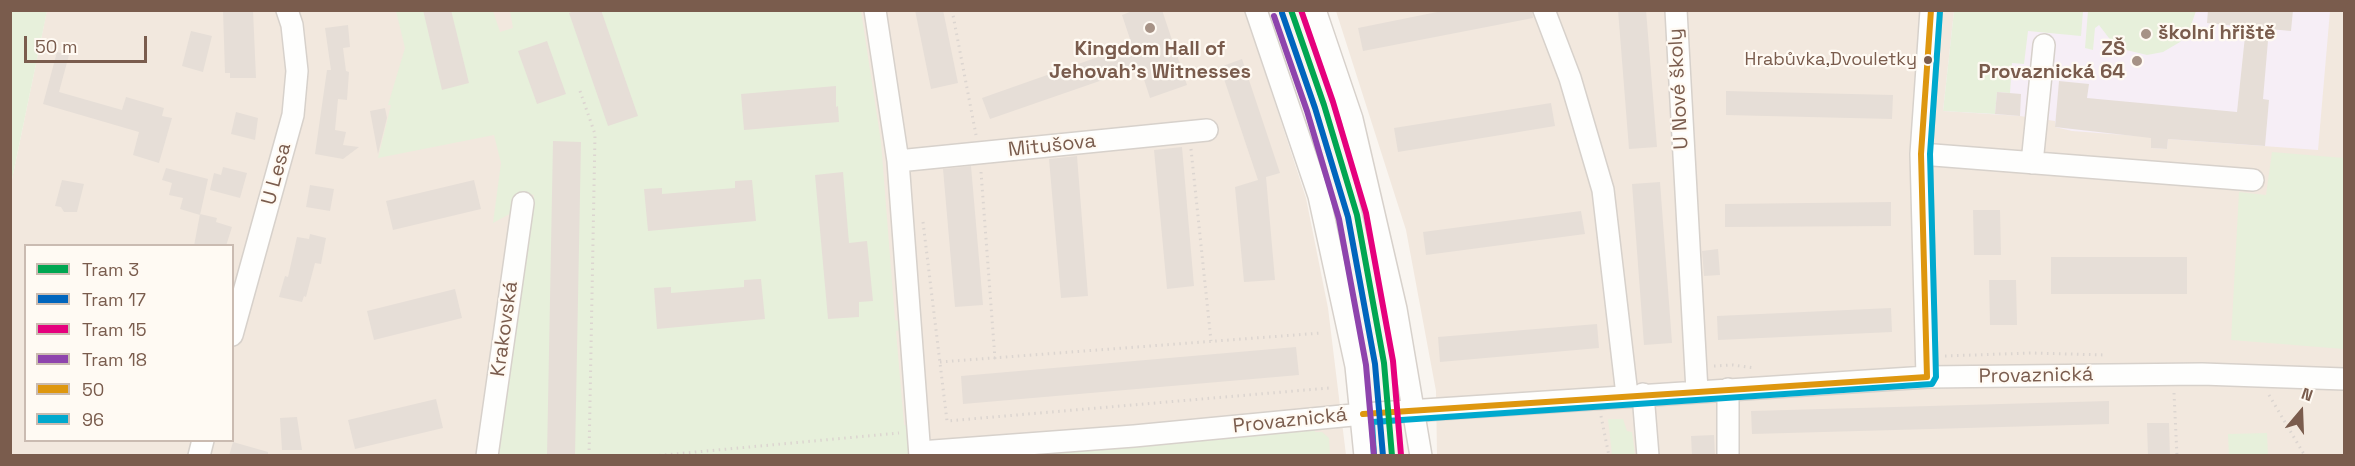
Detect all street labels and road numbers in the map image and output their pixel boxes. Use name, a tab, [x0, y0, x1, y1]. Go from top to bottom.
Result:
street label: U Nové školy	[1664, 28, 1694, 150]
street label: Mitušova	[1007, 129, 1097, 163]
street label: U Lesa	[257, 140, 297, 208]
street label: Krakovská	[486, 280, 524, 378]
street label: Provaznická	[1978, 363, 2094, 389]
street label: Provaznická	[1232, 403, 1348, 439]

